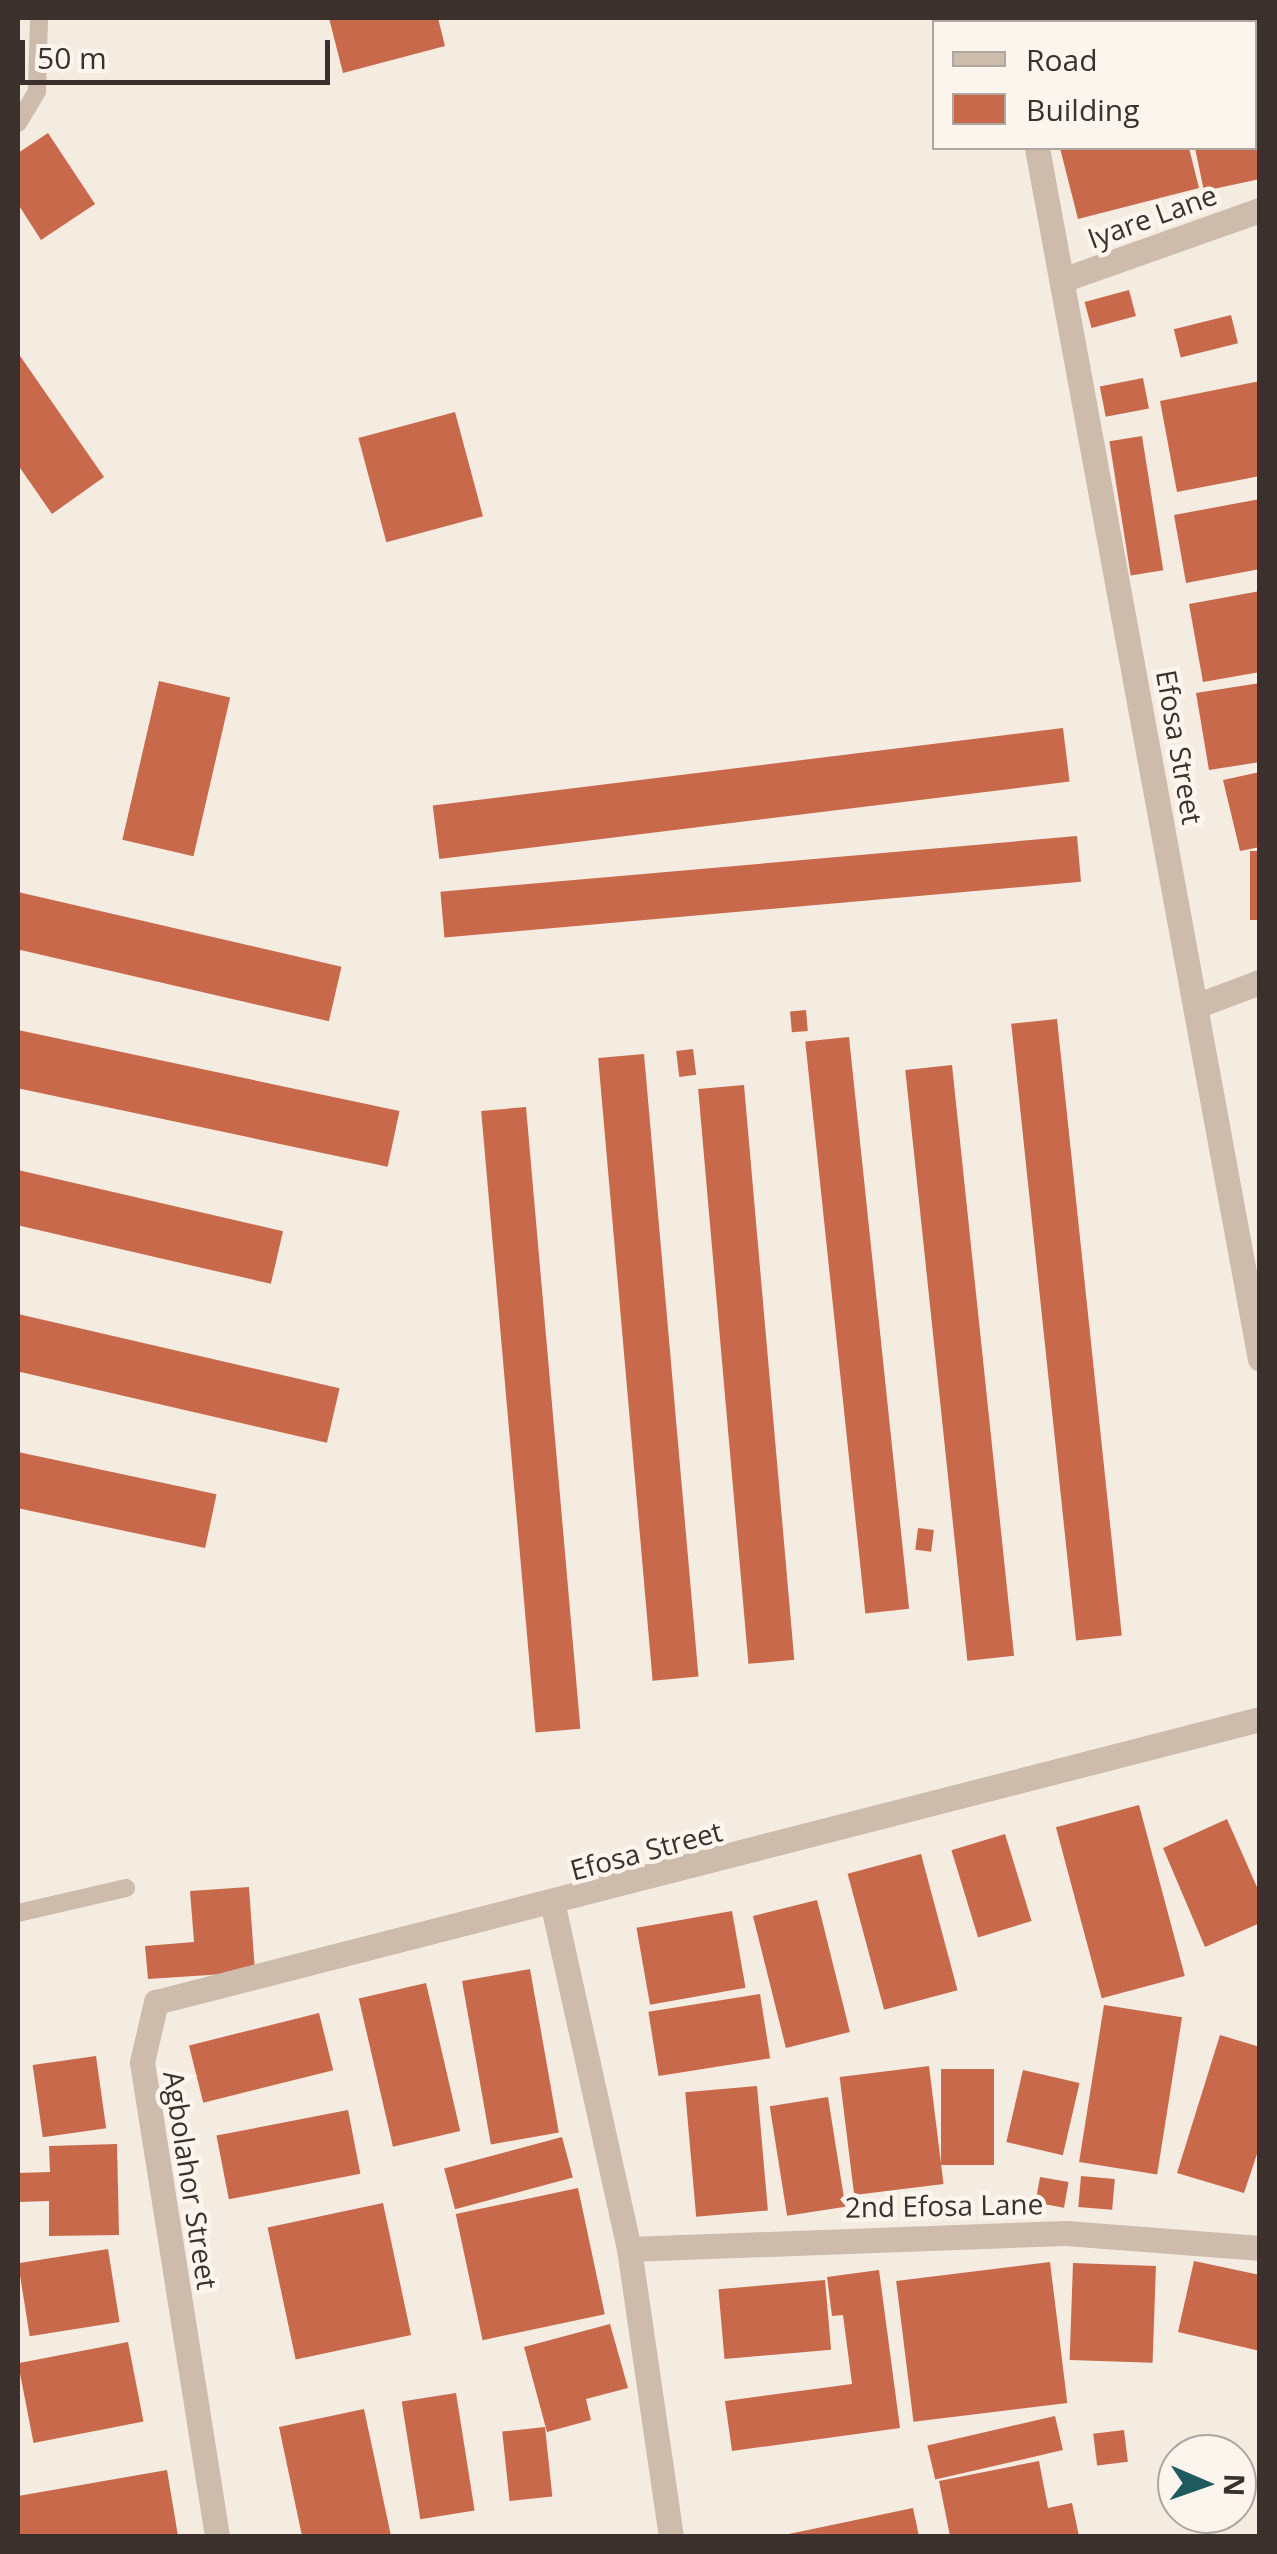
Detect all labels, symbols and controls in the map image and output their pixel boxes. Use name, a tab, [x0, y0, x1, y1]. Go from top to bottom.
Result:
scale bar	[25, 20, 335, 82]
legend	[932, 20, 1257, 150]
text: 50 m	[37, 37, 107, 78]
text: Road	[1026, 39, 1098, 80]
text: Building	[1026, 89, 1140, 130]
street label: Iyare Lane	[1083, 177, 1221, 255]
street label: Efosa Street	[1150, 667, 1210, 827]
street label: Efosa Street	[566, 1814, 726, 1886]
street label: Agbolahor Street	[157, 2069, 225, 2291]
street label: 2nd Efosa Lane	[844, 2186, 1044, 2224]
north arrow	[1157, 2434, 1257, 2534]
text: N	[1216, 2473, 1254, 2497]

